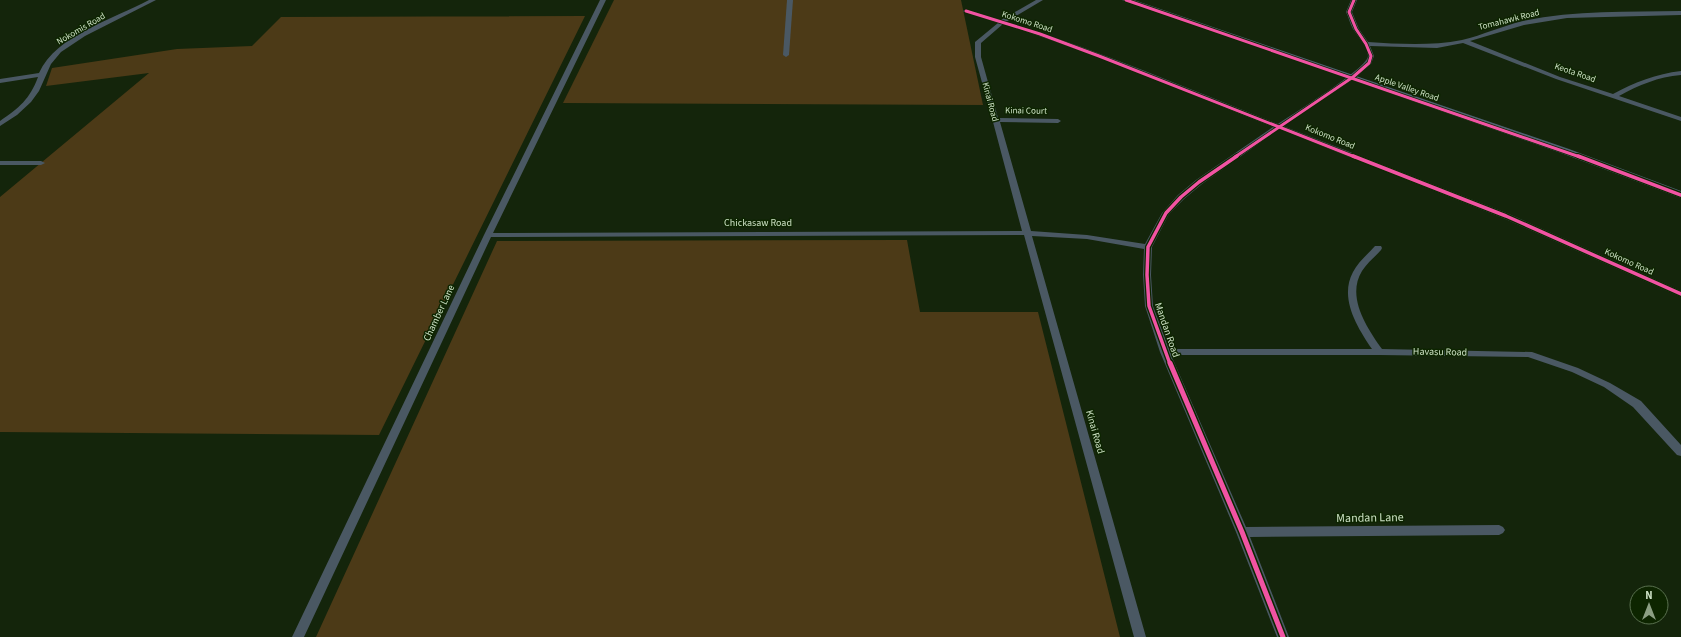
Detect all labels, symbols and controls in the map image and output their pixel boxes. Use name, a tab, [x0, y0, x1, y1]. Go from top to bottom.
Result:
street label: Tomahawk Road	[1477, 6, 1541, 34]
street label: Kokomo Road	[1000, 8, 1054, 36]
street label: Nokomis Road	[54, 10, 108, 48]
street label: Keota Road	[1553, 60, 1597, 86]
street label: Apple Valley Road	[1373, 71, 1441, 105]
street label: Kinai Road	[979, 81, 1001, 123]
street label: Kinai Court	[1005, 104, 1047, 118]
street label: Kokomo Road	[1303, 121, 1357, 153]
street label: Chickasaw Road	[724, 216, 792, 230]
street label: Kokomo Road	[1602, 245, 1656, 279]
street label: Chamber Lane	[420, 282, 458, 344]
street label: Mandan Road	[1151, 301, 1183, 359]
street label: Havasu Road	[1413, 345, 1467, 359]
street label: Kinai Road	[1082, 409, 1108, 455]
street label: Mandan Lane	[1336, 509, 1404, 527]
north arrow	[1629, 585, 1669, 625]
text: N	[1645, 588, 1653, 603]

